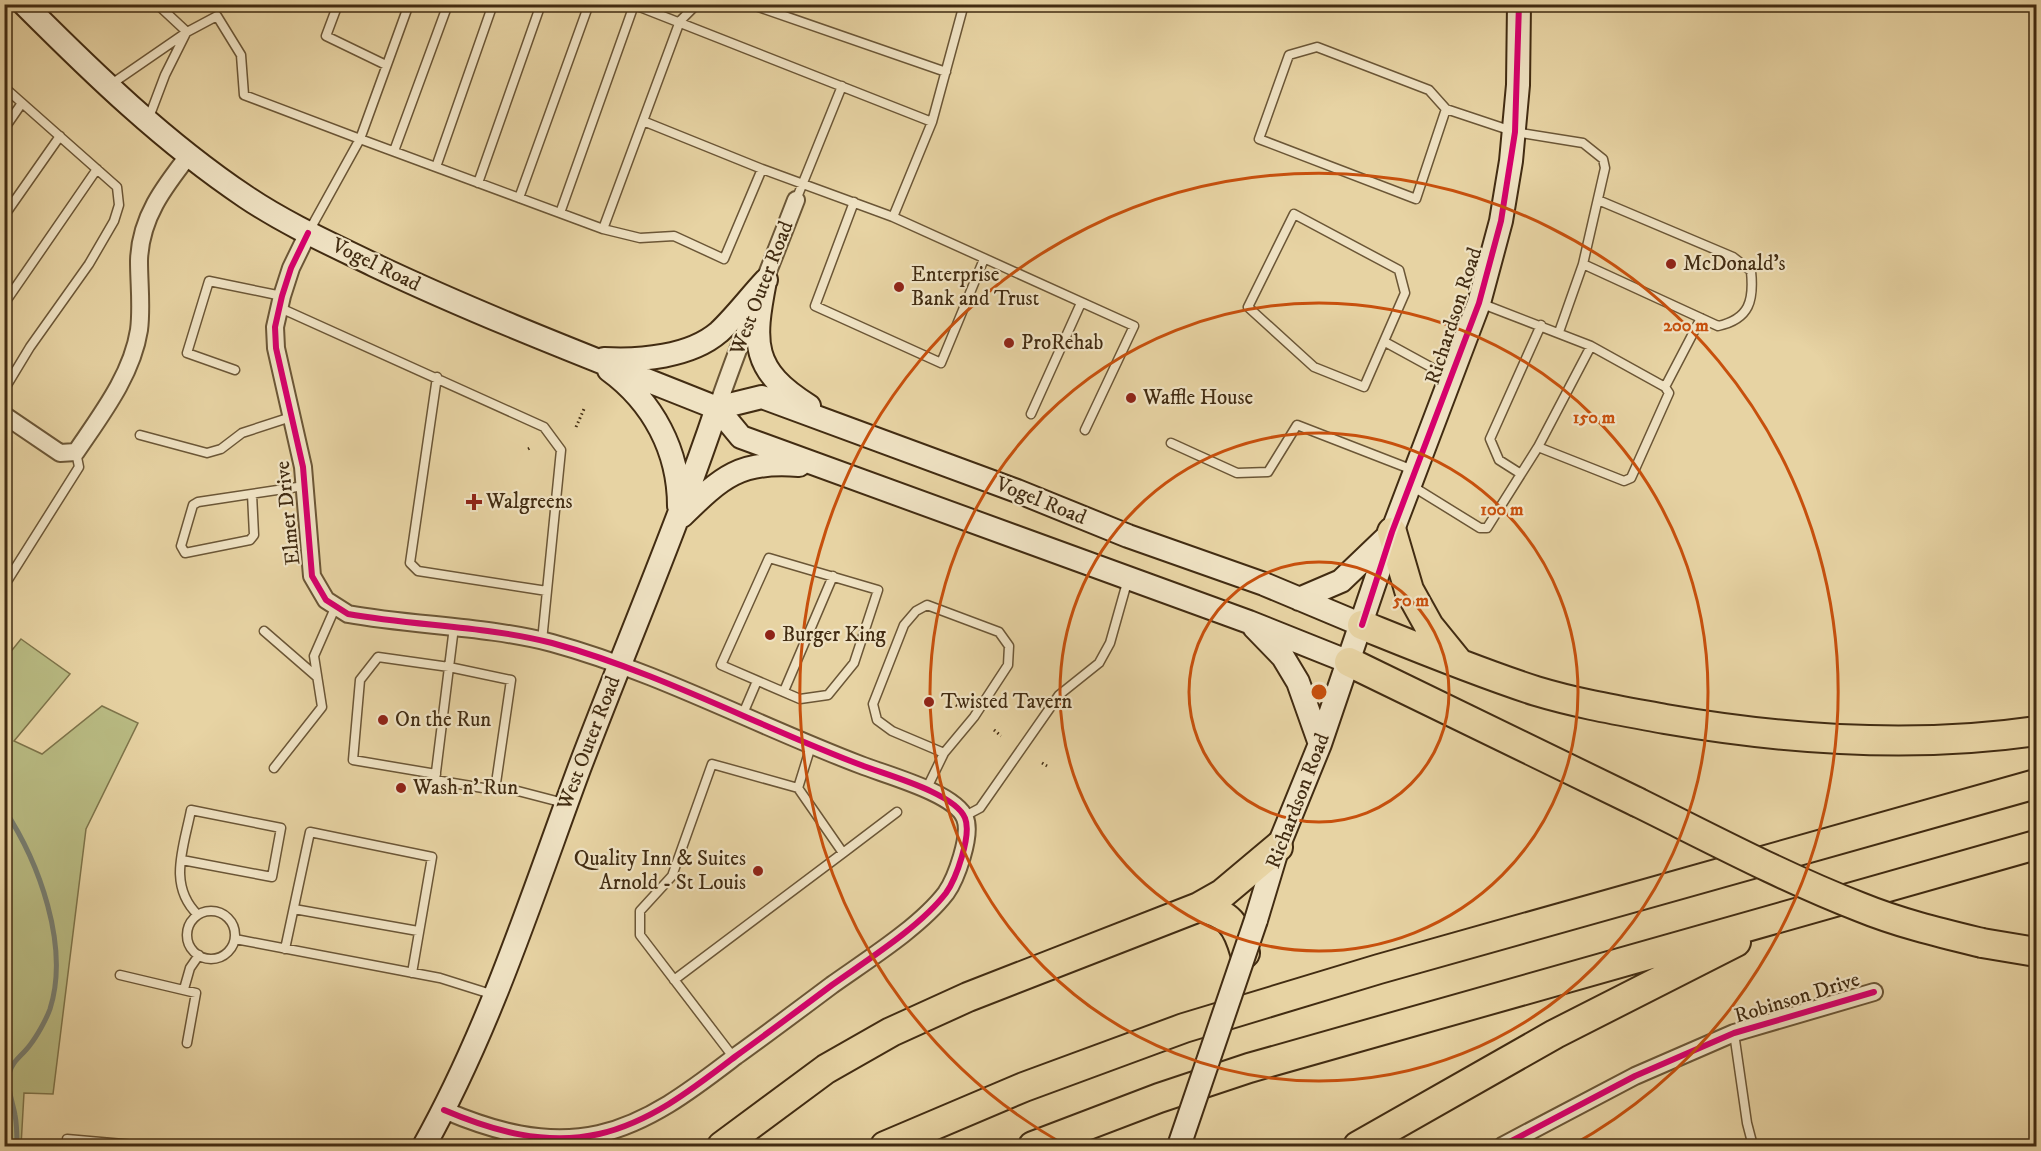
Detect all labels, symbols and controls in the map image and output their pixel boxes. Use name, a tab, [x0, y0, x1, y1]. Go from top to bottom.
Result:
street label: West Outer Road	[724, 217, 800, 360]
street label: Vogel Road	[326, 232, 425, 298]
street label: Richardson Road	[1420, 244, 1489, 388]
place label: McDonald's	[1683, 251, 1786, 277]
marker: McDonald's	[1664, 257, 1678, 271]
place label: Enterprise Bank and Trust	[911, 262, 1040, 312]
marker: Enterprise Bank and Trust	[892, 280, 906, 294]
text: 200 m	[1663, 315, 1709, 337]
place label: ProRehab	[1021, 330, 1103, 356]
marker: ProRehab	[1002, 336, 1016, 350]
place label: Waffle House	[1142, 385, 1253, 411]
marker: Waffle House	[1124, 391, 1138, 405]
text: 150 m	[1573, 407, 1616, 429]
street label: Elmer Drive	[270, 459, 306, 566]
street label: Vogel Road	[991, 471, 1091, 531]
place label: Walgreens	[485, 489, 573, 515]
marker: Walgreens	[467, 495, 481, 509]
text: 100 m	[1480, 499, 1524, 521]
text: 50 m	[1392, 590, 1429, 612]
place label: Burger King	[782, 622, 887, 648]
marker: Burger King	[763, 628, 777, 642]
street label: West Outer Road	[551, 672, 627, 815]
centre of rings	[1309, 682, 1329, 702]
place label: Twisted Tavern	[941, 689, 1072, 715]
marker: Twisted Tavern	[922, 695, 936, 709]
place label: On the Run	[395, 707, 491, 733]
marker: On the Run	[376, 713, 390, 727]
street label: Richardson Road	[1260, 729, 1336, 872]
place label: Wash n’ Run	[412, 775, 518, 801]
marker: Wash n’ Run	[394, 781, 408, 795]
place label: Quality Inn & Suites Arnold - St Louis	[574, 846, 746, 896]
marker: Quality Inn & Suites Arnold - St Louis	[751, 864, 765, 878]
street label: Robinson Drive	[1731, 967, 1863, 1029]

